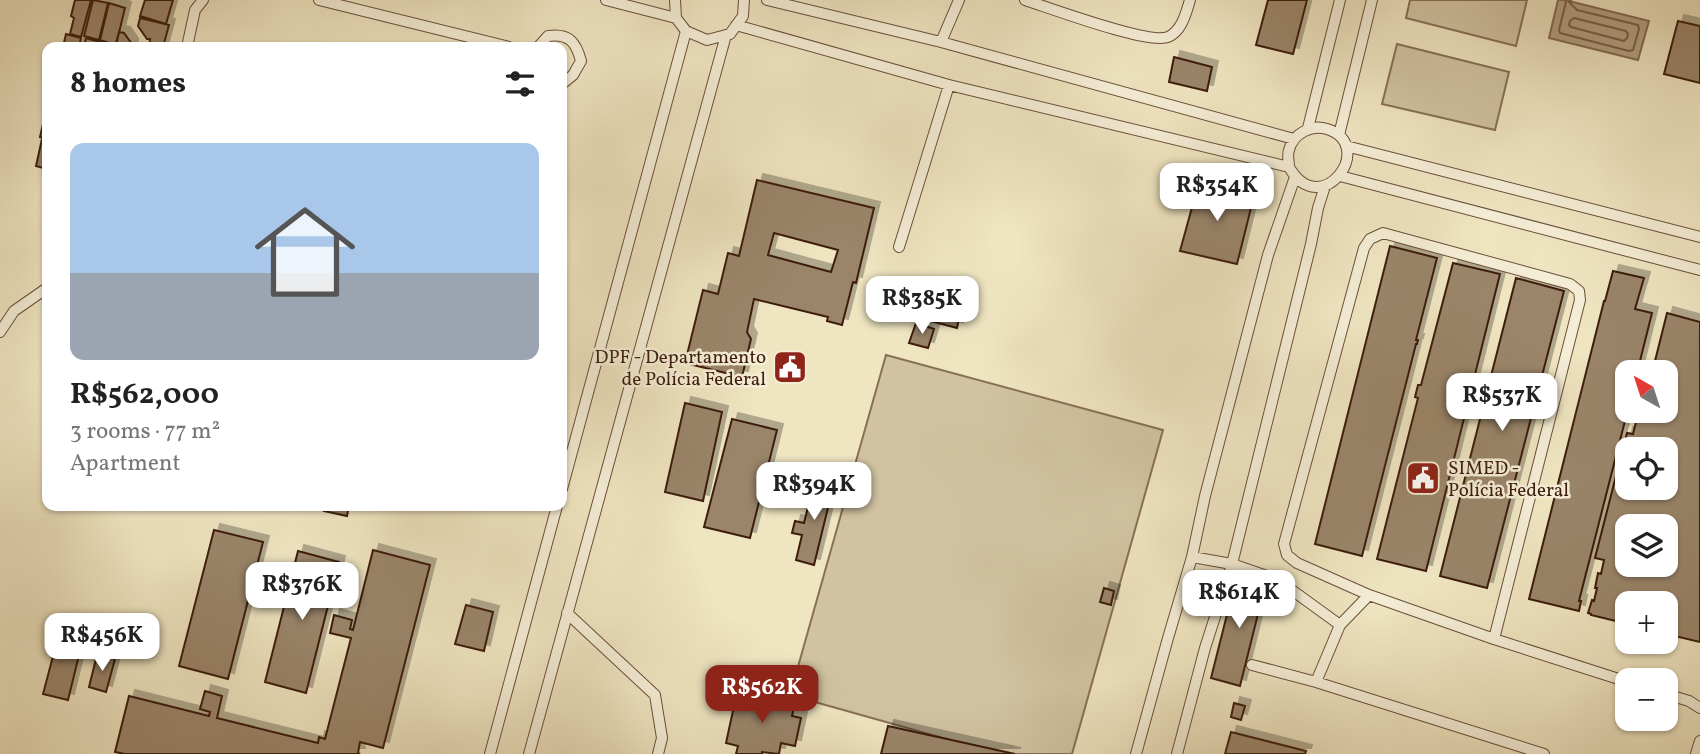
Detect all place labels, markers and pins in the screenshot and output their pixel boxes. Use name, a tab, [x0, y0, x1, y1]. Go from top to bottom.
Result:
pin: R$354K	[1160, 164, 1274, 223]
pin: R$385K	[865, 276, 979, 336]
place label: DPF - Departamento de Polícia Federal	[595, 345, 766, 393]
public building icon: DPF - Departamento de Polícia Federal	[771, 348, 809, 386]
pin: R$537K	[1445, 374, 1559, 433]
place label: SIMED - Polícia Federal	[1448, 456, 1569, 504]
public building icon: SIMED - Polícia Federal	[1404, 459, 1442, 497]
pin: R$394K	[757, 462, 871, 522]
pin: R$376K	[245, 562, 359, 622]
pin: R$614K	[1182, 570, 1296, 630]
pin: R$456K	[45, 614, 159, 673]
pin: R$562K	[705, 666, 819, 725]

